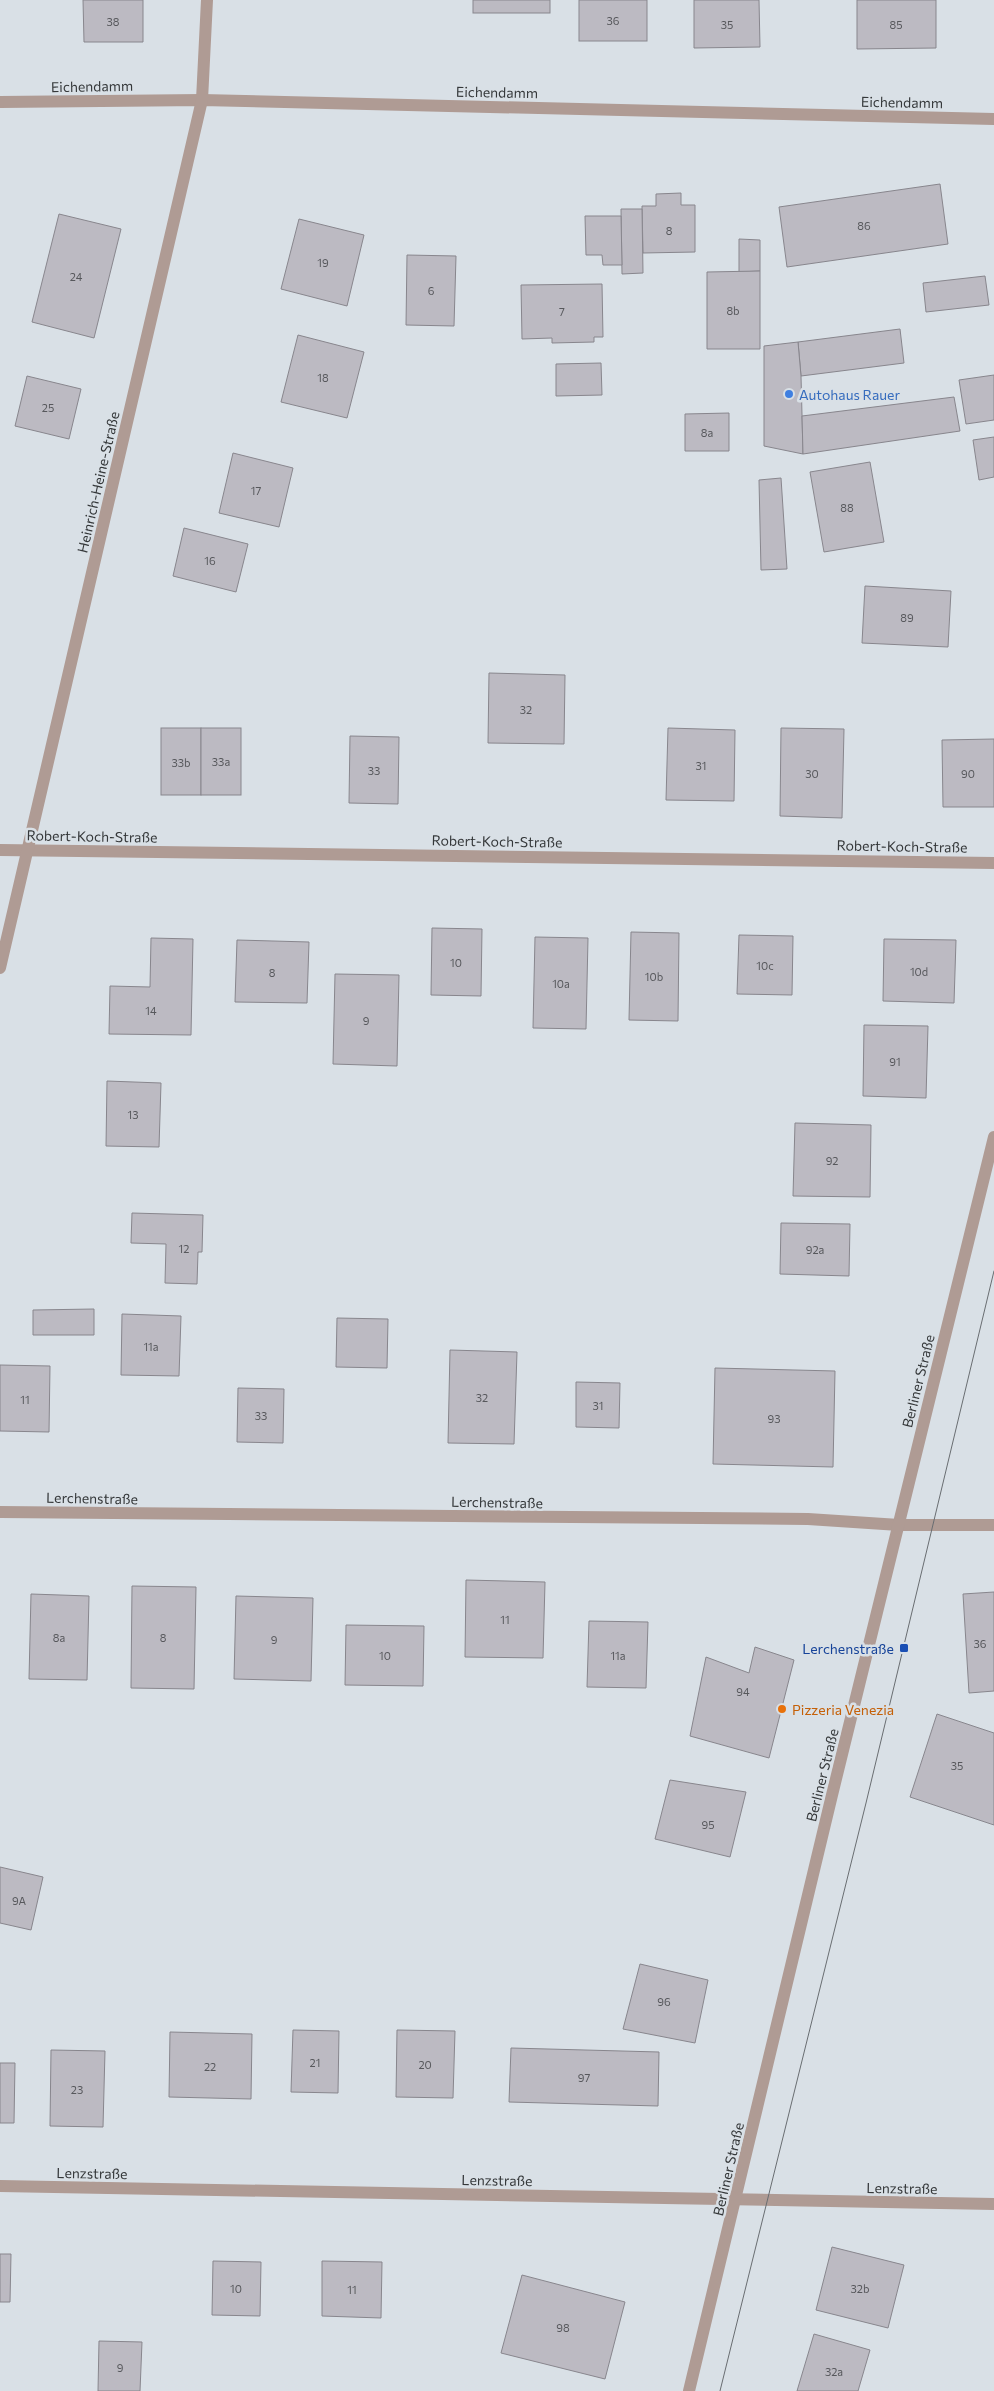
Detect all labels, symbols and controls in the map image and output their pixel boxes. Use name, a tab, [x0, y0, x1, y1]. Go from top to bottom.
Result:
house number: 36	[607, 14, 620, 27]
house number: 38	[107, 15, 120, 28]
house number: 35	[721, 18, 733, 31]
house number: 85	[890, 18, 903, 31]
street label: Eichendamm	[51, 77, 133, 95]
street label: Eichendamm	[456, 83, 538, 101]
street label: Eichendamm	[861, 93, 943, 111]
house number: 86	[857, 219, 871, 232]
house number: 8	[666, 224, 673, 237]
house number: 19	[317, 256, 329, 269]
house number: 24	[70, 270, 83, 283]
house number: 6	[428, 284, 435, 297]
house number: 8b	[726, 304, 740, 317]
house number: 7	[559, 305, 565, 318]
house number: 18	[317, 371, 329, 384]
place label: Autohaus Rauer	[799, 386, 900, 403]
marker: Autohaus Rauer	[783, 388, 795, 400]
house number: 25	[42, 401, 54, 414]
street label: Heinrich-Heine-Straße	[73, 410, 123, 554]
house number: 8a	[701, 426, 713, 439]
house number: 17	[251, 484, 261, 497]
house number: 88	[840, 501, 854, 514]
house number: 16	[204, 554, 216, 567]
house number: 89	[900, 611, 914, 624]
house number: 32	[520, 703, 532, 716]
house number: 33a	[212, 755, 230, 768]
house number: 33b	[171, 756, 191, 769]
house number: 31	[696, 759, 706, 772]
house number: 33	[368, 764, 380, 777]
house number: 30	[805, 767, 819, 780]
house number: 90	[961, 767, 975, 780]
street label: Robert-Koch-Straße	[26, 826, 158, 846]
street label: Robert-Koch-Straße	[431, 831, 563, 851]
street label: Robert-Koch-Straße	[836, 836, 968, 856]
house number: 10	[450, 956, 462, 969]
house number: 10c	[756, 959, 774, 972]
house number: 10d	[910, 965, 928, 978]
house number: 8	[269, 966, 276, 979]
house number: 10b	[645, 970, 663, 983]
house number: 10a	[552, 977, 570, 990]
house number: 14	[145, 1004, 157, 1017]
house number: 9	[363, 1014, 370, 1027]
house number: 91	[889, 1055, 901, 1068]
house number: 13	[128, 1108, 138, 1121]
house number: 92	[826, 1154, 838, 1167]
house number: 12	[179, 1242, 189, 1255]
house number: 92a	[806, 1243, 824, 1256]
street label: Berliner Straße	[898, 1333, 938, 1429]
house number: 11a	[143, 1340, 159, 1353]
house number: 32	[476, 1391, 488, 1404]
house number: 11	[20, 1393, 30, 1406]
house number: 31	[593, 1399, 603, 1412]
house number: 33	[255, 1409, 267, 1422]
house number: 93	[768, 1412, 780, 1425]
street label: Lerchenstraße	[46, 1489, 138, 1507]
street label: Lerchenstraße	[451, 1493, 543, 1511]
house number: 11	[500, 1613, 510, 1626]
house number: 8a	[53, 1631, 65, 1644]
house number: 8	[160, 1631, 167, 1644]
house number: 9	[271, 1633, 278, 1646]
house number: 36	[974, 1637, 987, 1650]
place label: Lerchenstraße	[802, 1640, 894, 1657]
marker: Lerchenstraße	[898, 1642, 910, 1654]
house number: 10	[379, 1649, 391, 1662]
house number: 11a	[610, 1649, 626, 1662]
house number: 94	[736, 1685, 750, 1698]
place label: Pizzeria Venezia	[792, 1701, 894, 1718]
marker: Pizzeria Venezia	[776, 1703, 788, 1715]
street label: Berliner Straße	[802, 1727, 842, 1823]
house number: 35	[951, 1759, 963, 1772]
house number: 95	[702, 1818, 715, 1831]
house number: 9A	[12, 1894, 26, 1907]
house number: 96	[657, 1995, 671, 2008]
house number: 21	[310, 2056, 320, 2069]
house number: 20	[418, 2058, 432, 2071]
house number: 22	[204, 2060, 216, 2073]
house number: 97	[578, 2071, 590, 2084]
house number: 23	[71, 2083, 83, 2096]
street label: Berliner Straße	[709, 2121, 747, 2217]
street label: Lenzstraße	[56, 2164, 128, 2182]
street label: Lenzstraße	[461, 2171, 533, 2189]
street label: Lenzstraße	[866, 2179, 938, 2197]
house number: 10	[230, 2282, 242, 2295]
house number: 32b	[851, 2282, 869, 2295]
house number: 11	[347, 2283, 357, 2296]
house number: 98	[556, 2321, 570, 2334]
house number: 9	[117, 2361, 124, 2374]
house number: 32a	[825, 2365, 843, 2378]

